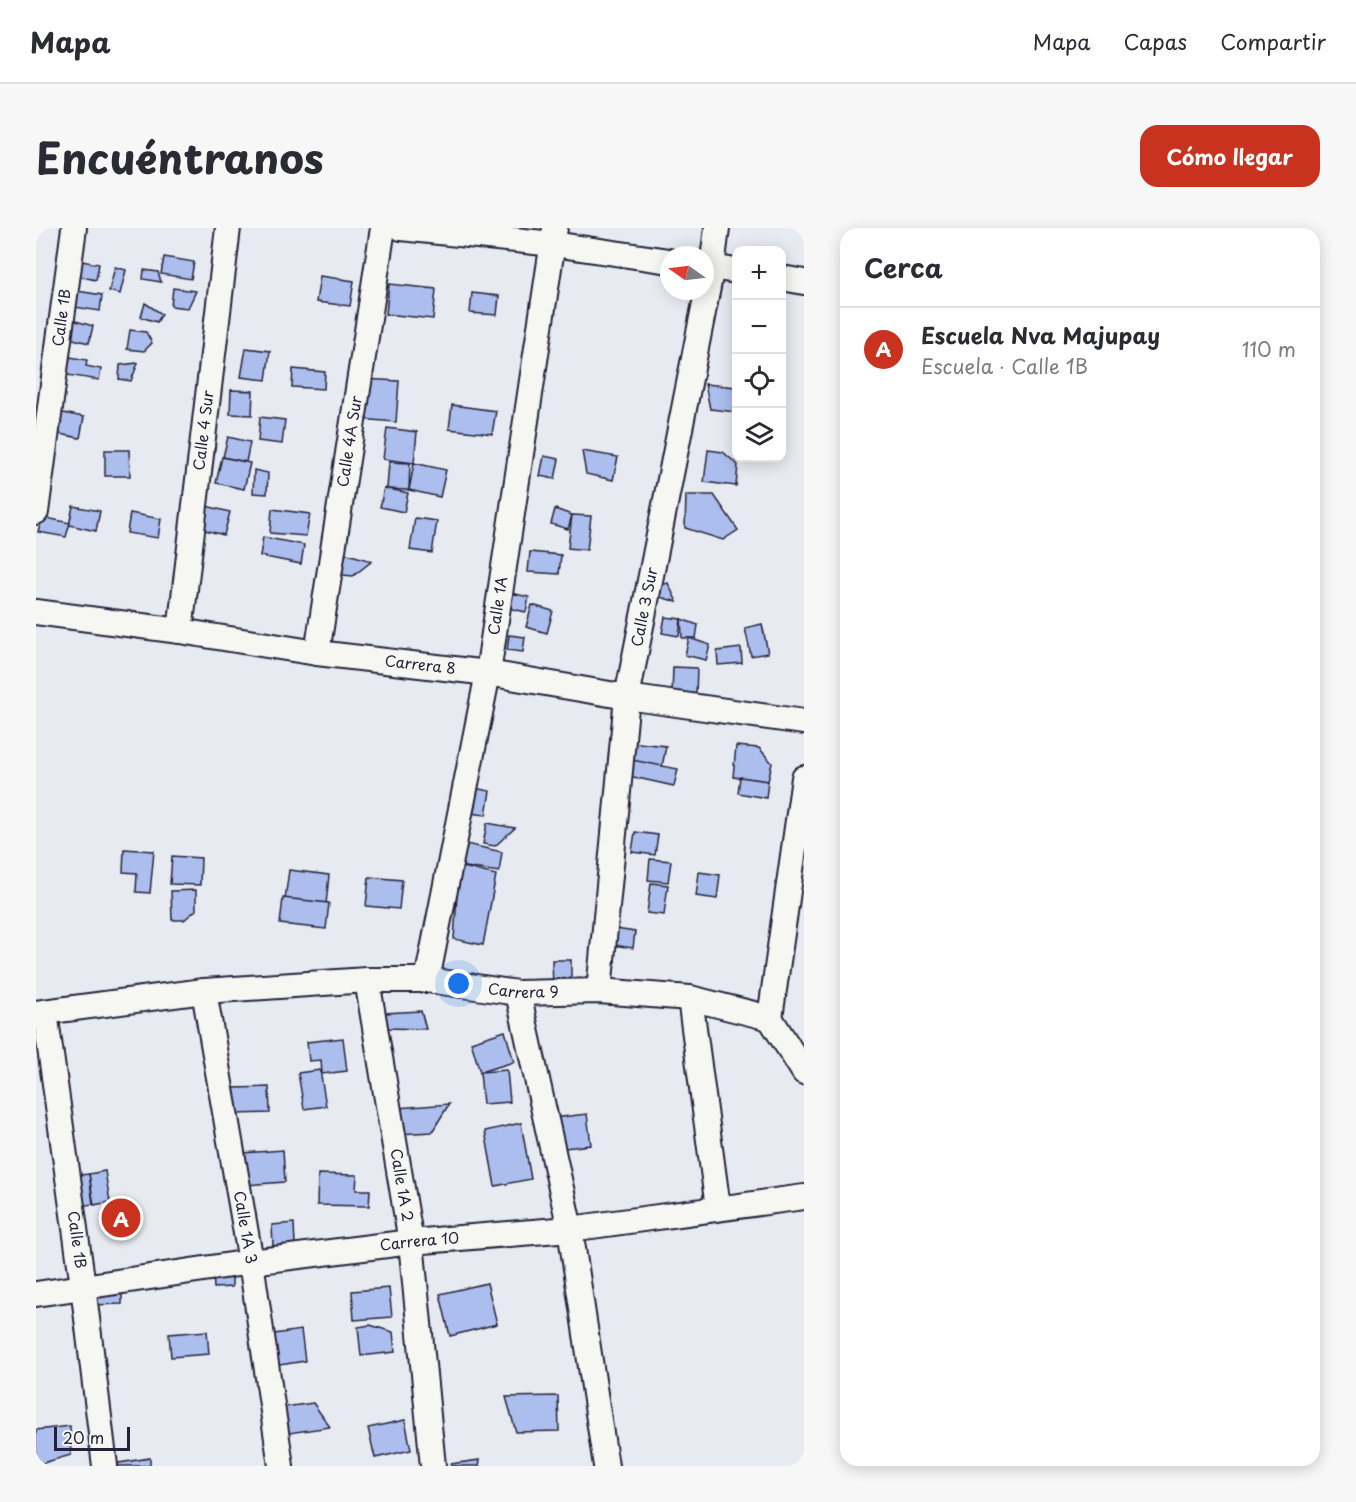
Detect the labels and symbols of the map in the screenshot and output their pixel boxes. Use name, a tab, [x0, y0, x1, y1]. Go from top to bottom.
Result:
north arrow	[660, 246, 714, 300]
street label: Calle 1B	[45, 287, 76, 348]
street label: Calle 4 Sur	[186, 389, 219, 471]
street label: Calle 4A Sur	[330, 394, 367, 489]
street label: Calle 3 Sur	[624, 565, 662, 648]
street label: Calle 1A	[481, 575, 512, 636]
street label: Carrera 8	[384, 648, 457, 679]
your location	[444, 969, 473, 998]
street label: Carrera 9	[487, 976, 559, 1003]
street label: Calle 1A 2	[385, 1147, 420, 1223]
street label: Calle 1A 3	[229, 1189, 264, 1265]
pin: A	[102, 1196, 140, 1240]
street label: Calle 1B	[63, 1209, 93, 1270]
street label: Carrera 10	[378, 1225, 460, 1256]
scale bar	[54, 1424, 130, 1452]

